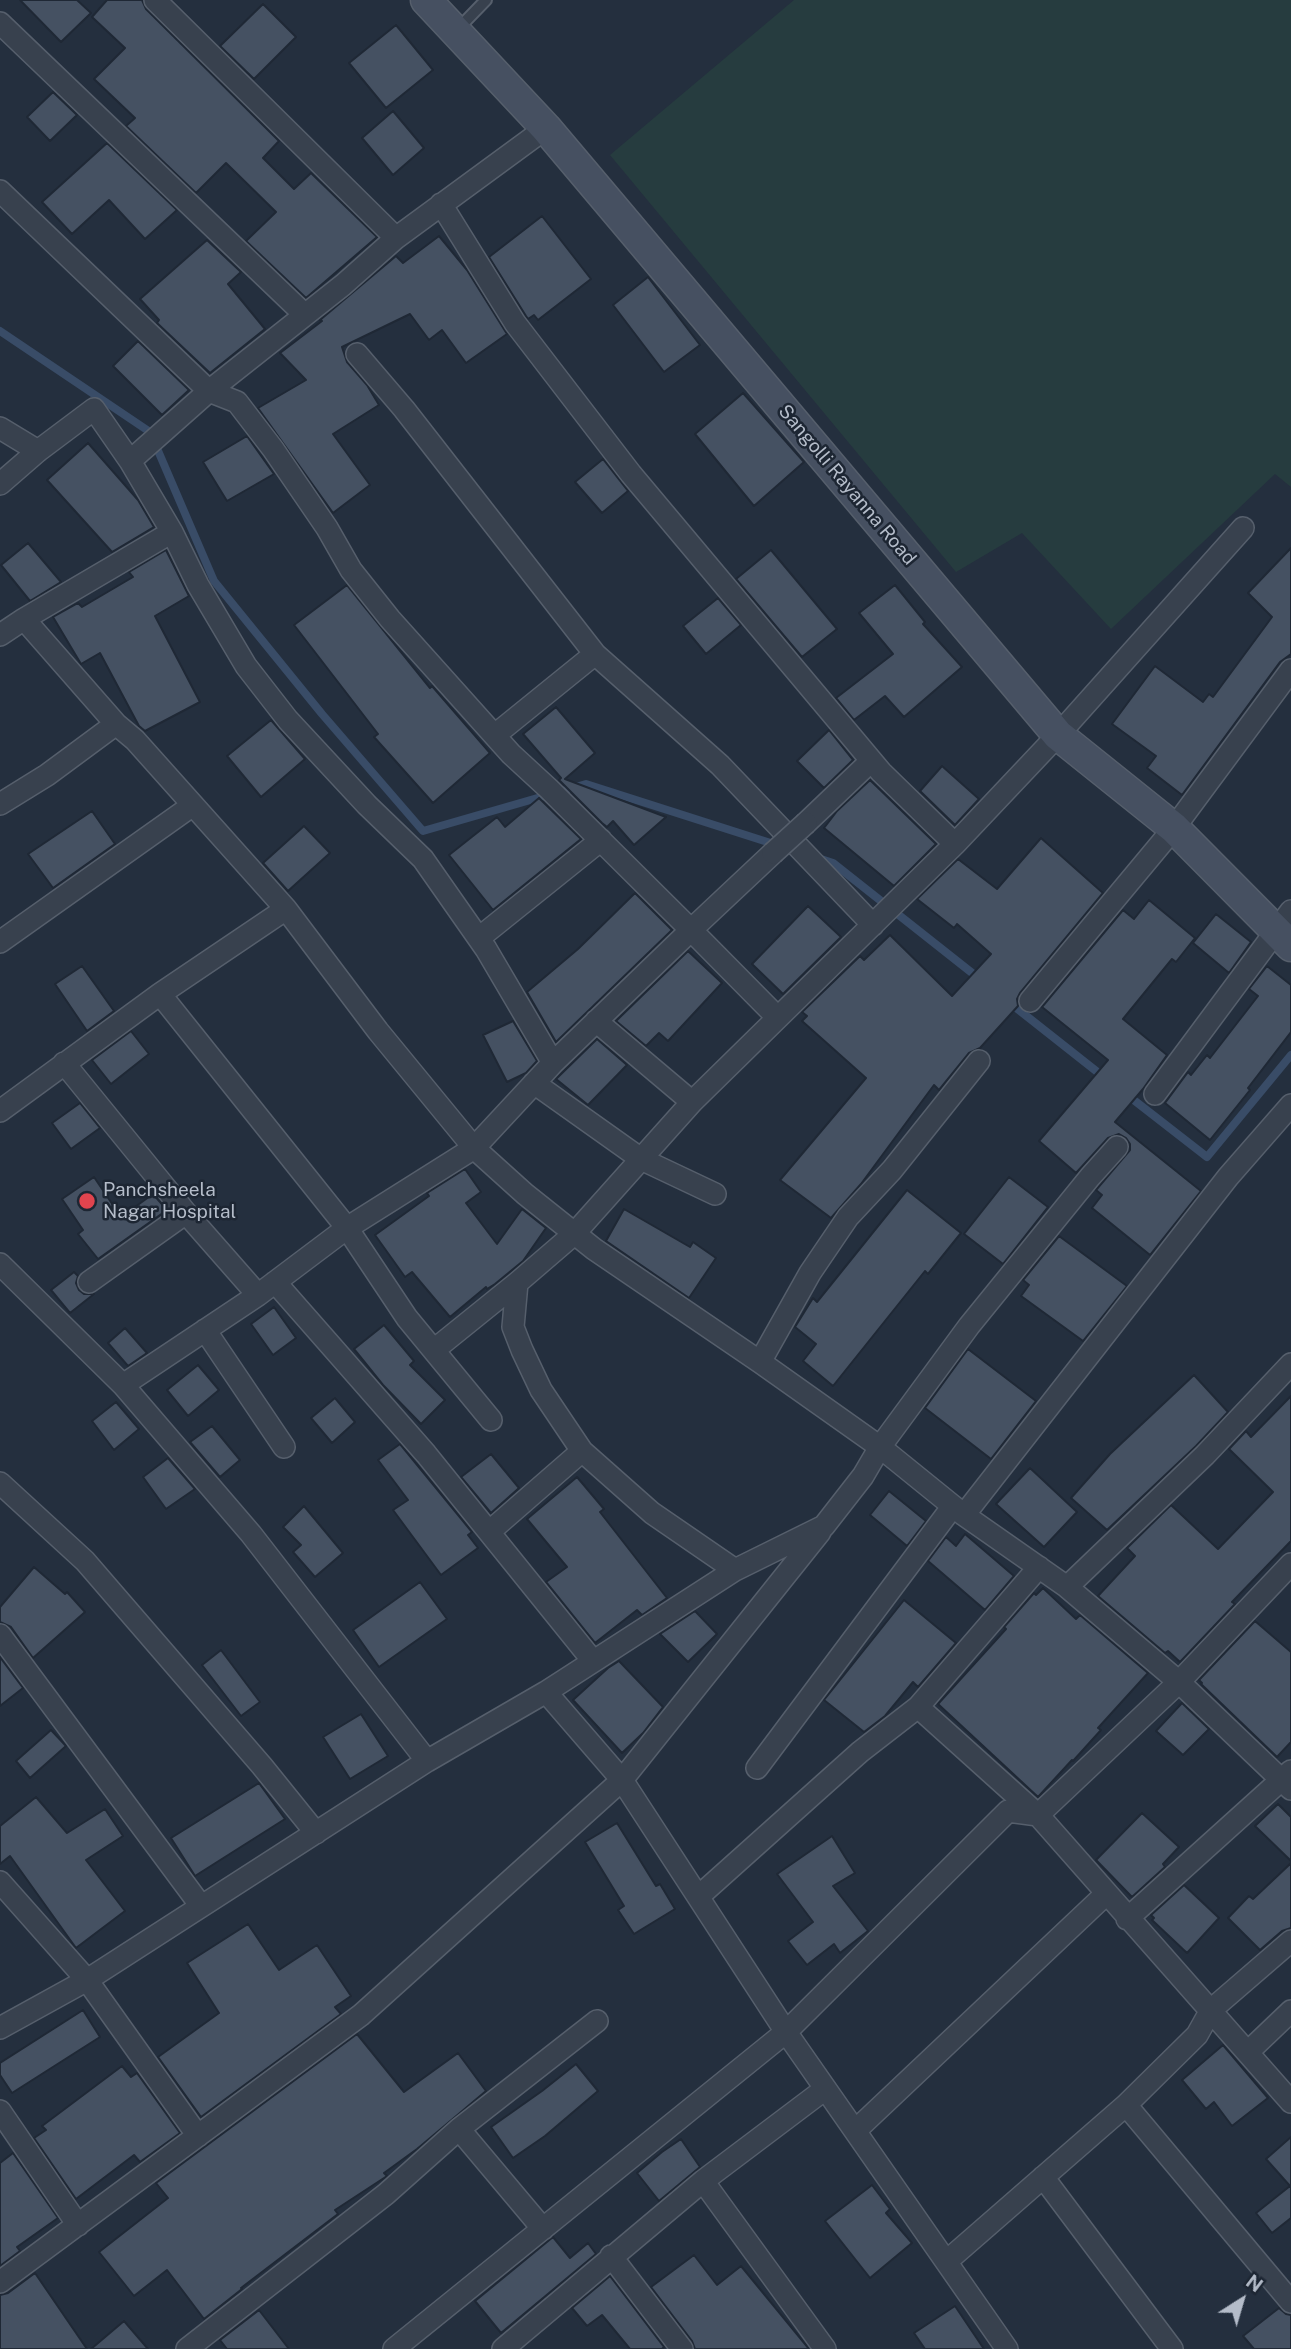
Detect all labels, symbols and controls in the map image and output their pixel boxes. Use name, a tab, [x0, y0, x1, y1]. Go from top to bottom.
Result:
street label: Sangolli Rayanna Road	[773, 400, 921, 570]
place label: Panchsheela Nagar Hospital	[103, 1179, 236, 1223]
marker: Panchsheela Nagar Hospital	[77, 1191, 97, 1211]
north arrow	[1207, 2265, 1277, 2335]
text: N	[1242, 2270, 1267, 2296]

